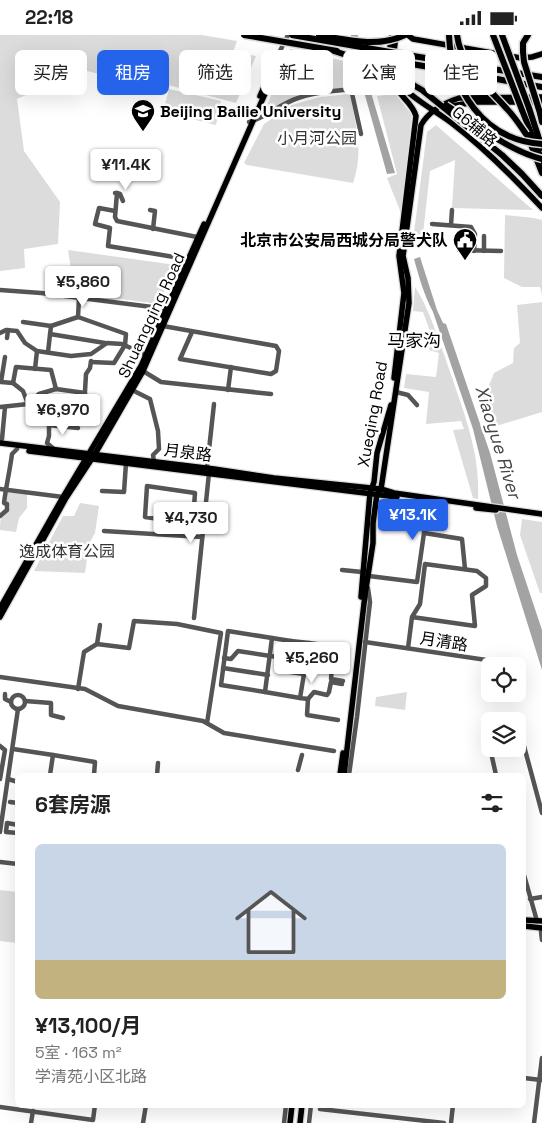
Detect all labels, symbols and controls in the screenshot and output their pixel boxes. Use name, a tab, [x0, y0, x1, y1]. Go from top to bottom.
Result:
text: 22:18	[25, 5, 73, 30]
chip: 买房	[15, 50, 87, 95]
chip: 租房	[97, 50, 169, 95]
chip: 筛选	[179, 50, 251, 95]
chip: 新上	[261, 50, 333, 95]
chip: 公寓	[343, 50, 415, 95]
chip: 住宅	[425, 50, 497, 95]
school or university icon: Beijing Bailie University	[130, 98, 156, 132]
place label: Beijing Bailie University	[160, 101, 341, 122]
street label: G6辅路	[448, 102, 501, 151]
park label: 小月河公园	[277, 128, 357, 149]
pin: ¥11.4K	[85, 149, 167, 191]
text: ¥11.4K	[101, 154, 151, 175]
public building icon: 北京市公安局西城分局警犬队	[452, 227, 478, 261]
place label: 北京市公安局西城分局警犬队	[240, 230, 448, 251]
street label: Shuangqing Road	[113, 249, 190, 381]
pin: ¥5,860	[42, 265, 124, 308]
text: ¥5,860	[56, 271, 110, 292]
district label: 马家沟	[387, 329, 441, 352]
street label: Xueqing Road	[353, 360, 392, 469]
water label: Xiaoyue River	[470, 383, 527, 503]
pin: ¥6,970	[22, 393, 104, 436]
text: ¥6,970	[36, 399, 90, 420]
street label: 月泉路	[163, 439, 213, 466]
pin: ¥13.1K	[372, 499, 454, 541]
pin: ¥4,730	[150, 501, 232, 544]
text: ¥13.1K	[389, 504, 437, 525]
text: ¥4,730	[164, 507, 218, 528]
park label: 逸成体育公园	[19, 541, 115, 562]
street label: 月清路	[419, 627, 469, 656]
pin: ¥5,260	[271, 641, 353, 684]
text: ¥5,260	[285, 647, 339, 668]
map controls	[481, 657, 526, 757]
button: locate	[481, 657, 526, 702]
button: layers	[481, 712, 526, 757]
icon: filters	[478, 789, 506, 817]
text: 6套房源	[35, 791, 111, 818]
icon: home	[226, 877, 316, 967]
text: ¥13,100/月	[35, 1012, 141, 1039]
text: 5室 · 163 m²	[35, 1042, 122, 1063]
text: 学清苑小区北路	[35, 1066, 147, 1087]

